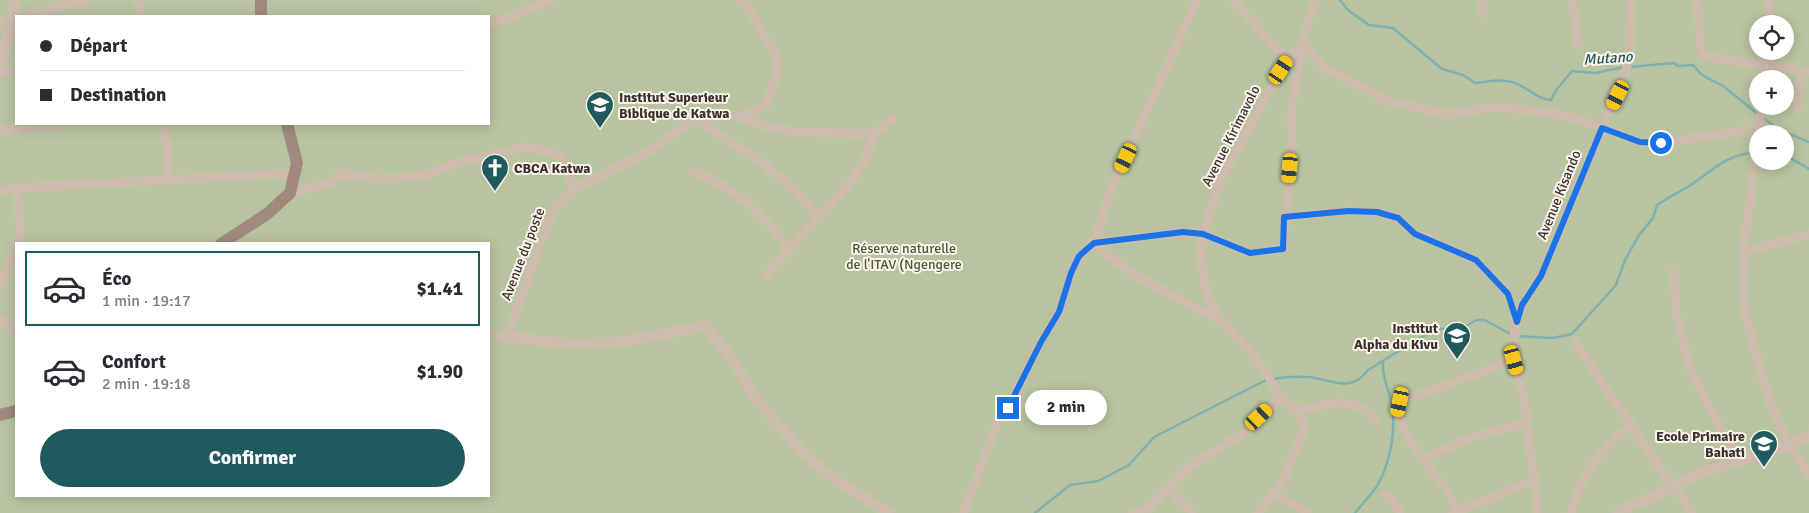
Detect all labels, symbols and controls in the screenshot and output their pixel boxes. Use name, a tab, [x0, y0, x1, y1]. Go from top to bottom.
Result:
map controls	[1749, 15, 1794, 170]
button: locate	[1749, 15, 1794, 60]
text: Départ	[70, 34, 127, 58]
water label: Mutano	[1583, 47, 1634, 69]
car	[1266, 53, 1295, 87]
button: +	[1749, 70, 1794, 115]
car	[1604, 78, 1631, 112]
text: Destination	[70, 83, 166, 107]
street label: Avenue Kirimavolo	[1198, 83, 1264, 189]
place label: Institut Superieur Biblique de Katwa	[619, 89, 729, 122]
school or university icon: Institut Superieur Biblique de Katwa	[585, 90, 615, 129]
button: −	[1749, 125, 1794, 170]
route start	[1650, 132, 1672, 154]
car	[1112, 141, 1139, 175]
street label: Avenue Kisando	[1533, 148, 1585, 242]
car	[1281, 152, 1298, 184]
church icon: CBCA Katwa	[480, 153, 510, 192]
place label: CBCA Katwa	[514, 160, 591, 177]
street label: Avenue du poste	[498, 205, 548, 303]
park label: Réserve naturelle de l'ITAV (Ngengere	[846, 240, 962, 273]
icon: car	[42, 266, 87, 311]
text: Éco	[102, 267, 132, 291]
text: $1.41	[417, 277, 463, 301]
text: 1 min · 19:17	[102, 291, 191, 311]
place label: Institut Alpha du Kivu	[1354, 320, 1439, 353]
school or university icon: Institut Alpha du Kivu	[1442, 321, 1472, 360]
car	[1502, 344, 1525, 376]
icon: car	[42, 349, 87, 394]
text: Confort	[102, 350, 166, 374]
text: $1.90	[417, 360, 463, 384]
text: 2 min · 19:18	[102, 374, 191, 394]
car	[1389, 386, 1410, 418]
callout: 2 min	[1026, 390, 1108, 426]
route end	[997, 397, 1019, 419]
text: 2 min	[1047, 397, 1085, 417]
car	[1242, 401, 1275, 433]
place label: Ecole Primaire Bahati	[1656, 428, 1745, 461]
button: Confirmer	[40, 429, 465, 487]
school or university icon: Ecole Primaire Bahati	[1749, 429, 1779, 468]

